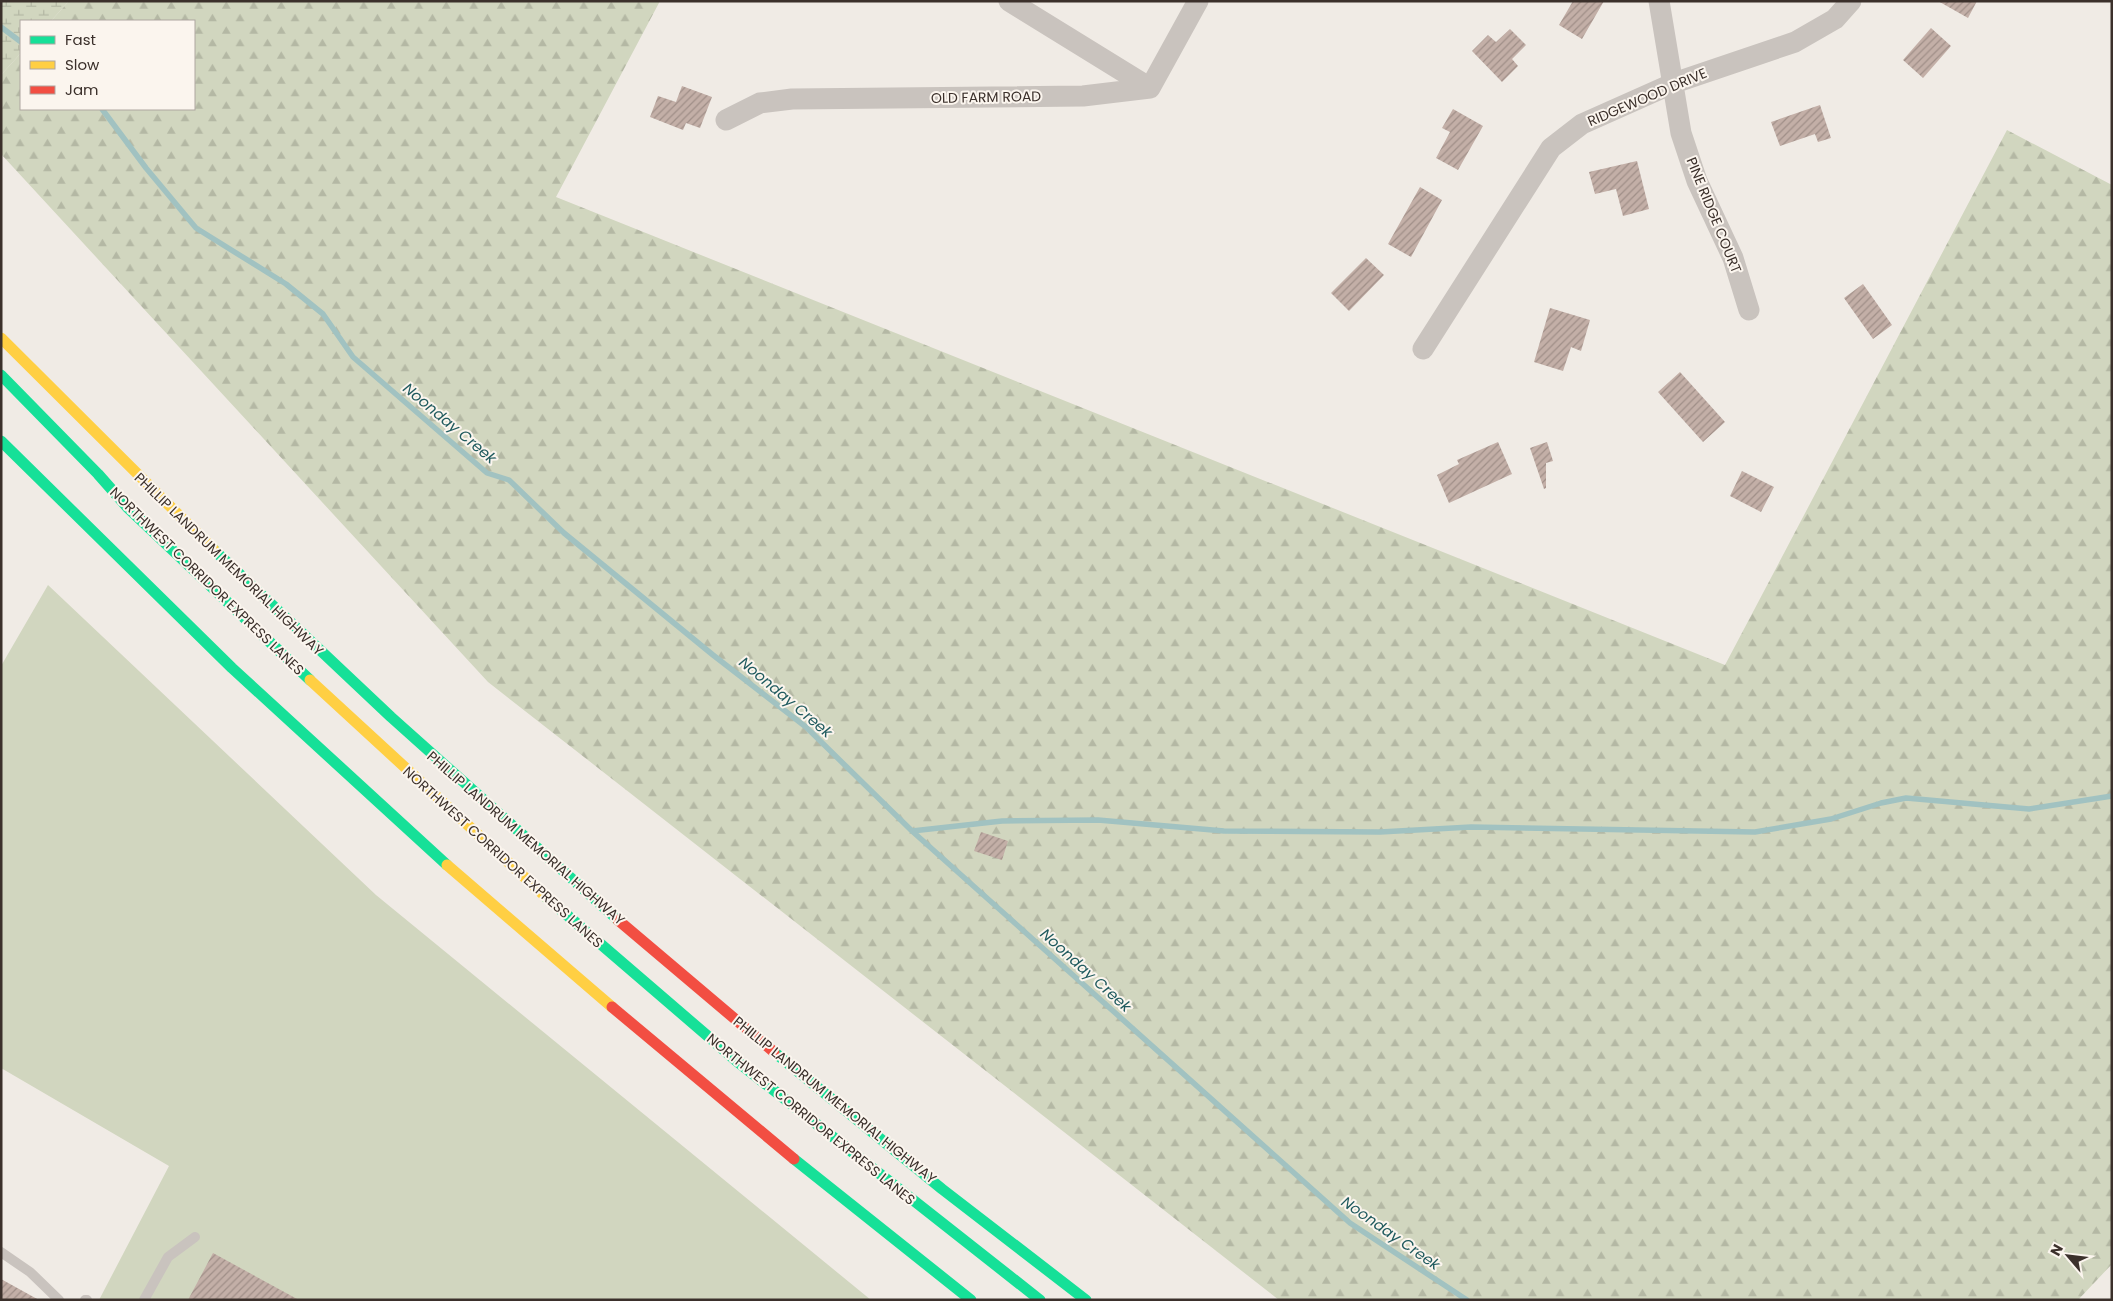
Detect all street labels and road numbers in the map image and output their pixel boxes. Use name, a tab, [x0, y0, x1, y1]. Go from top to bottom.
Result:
street label: RIDGEWOOD DRIVE	[1584, 63, 1710, 131]
street label: OLD FARM ROAD	[931, 86, 1041, 108]
street label: PINE RIDGE COURT	[1682, 154, 1747, 276]
street label: PHILLIP LANDRUM MEMORIAL HIGHWAY	[130, 468, 328, 660]
street label: NORTHWEST CORRIDOR EXPRESS LANES	[105, 482, 309, 680]
street label: PHILLIP LANDRUM MEMORIAL HIGHWAY	[423, 746, 629, 930]
street label: NORTHWEST CORRIDOR EXPRESS LANES	[399, 762, 607, 952]
street label: PHILLIP LANDRUM MEMORIAL HIGHWAY	[729, 1012, 941, 1188]
street label: NORTHWEST CORRIDOR EXPRESS LANES	[703, 1028, 919, 1210]

